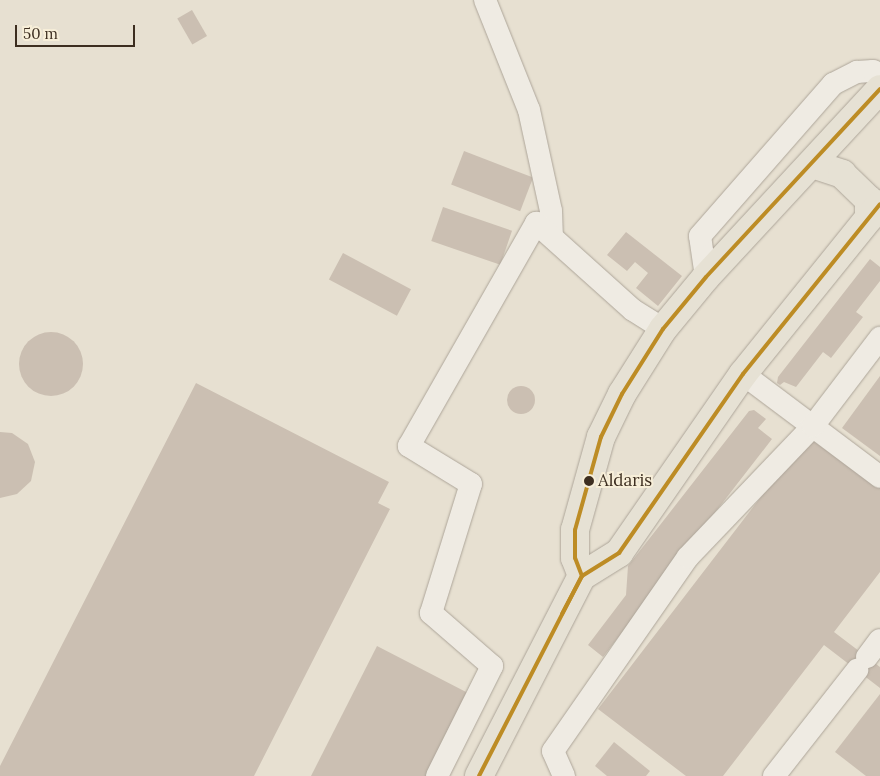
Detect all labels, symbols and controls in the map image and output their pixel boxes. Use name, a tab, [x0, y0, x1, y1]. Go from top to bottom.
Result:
scale bar	[18, 15, 138, 47]
text: 50 m	[23, 24, 58, 43]
place label: Aldaris	[598, 471, 652, 491]
marker: Aldaris	[584, 476, 594, 486]

